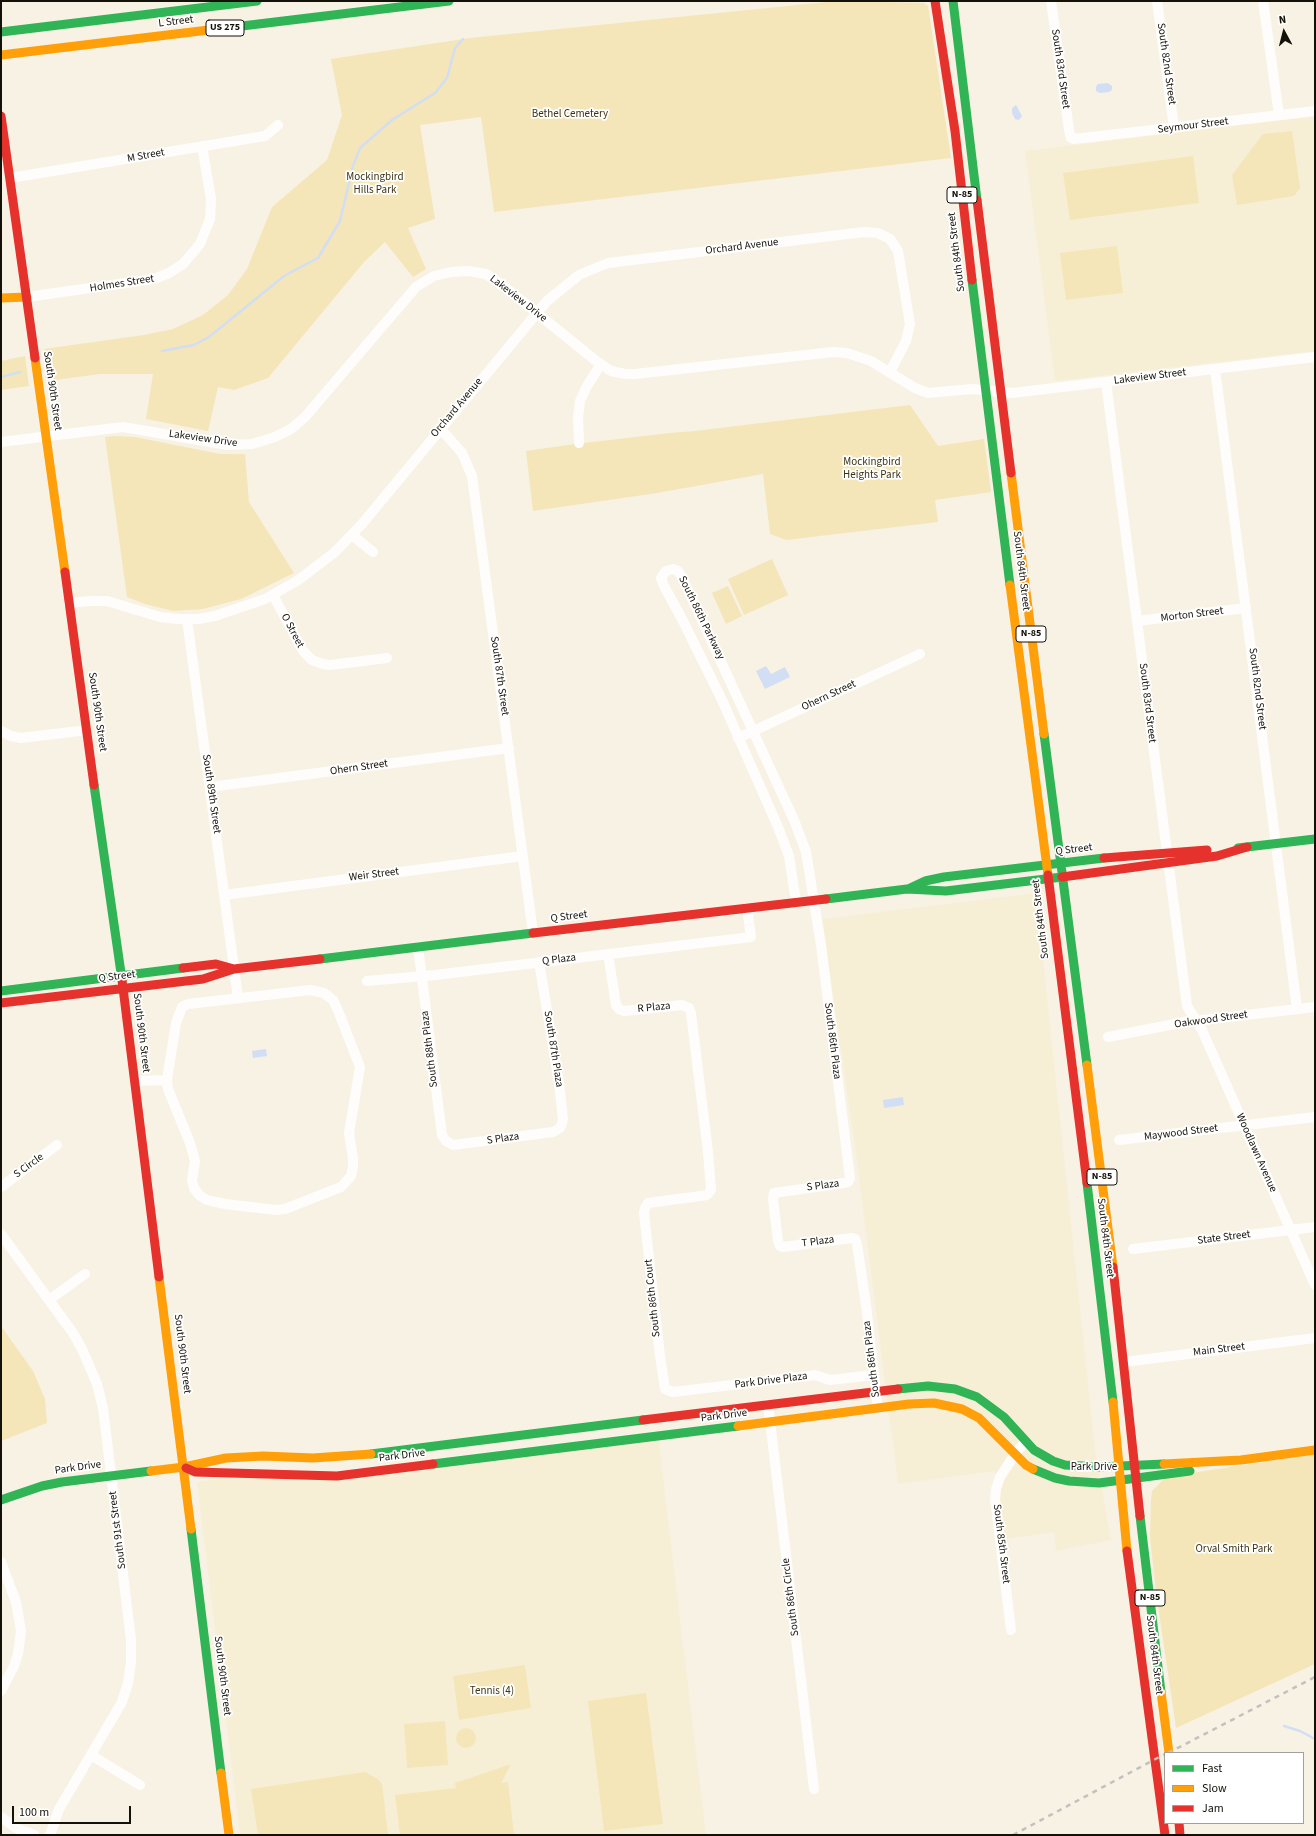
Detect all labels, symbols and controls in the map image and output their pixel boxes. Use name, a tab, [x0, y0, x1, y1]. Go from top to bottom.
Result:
north arrow	[1264, 12, 1304, 52]
text: N	[1278, 12, 1287, 27]
street label: L Street	[158, 13, 194, 31]
road number: US 275	[206, 20, 244, 36]
street label: South 82nd Street	[1154, 22, 1178, 106]
street label: South 83rd Street	[1048, 28, 1072, 110]
park label: Bethel Cemetery	[532, 108, 608, 122]
street label: Seymour Street	[1157, 115, 1229, 137]
street label: M Street	[126, 146, 166, 166]
park label: Mockingbird Hills Park	[346, 171, 404, 197]
road number: N-85	[947, 187, 977, 203]
street label: South 84th Street	[946, 211, 968, 293]
street label: Orchard Avenue	[705, 236, 779, 258]
street label: Holmes Street	[89, 272, 155, 296]
street label: Lakeview Drive	[487, 273, 549, 325]
street label: South 90th Street	[40, 350, 64, 432]
street label: Lakeview Street	[1113, 366, 1187, 388]
street label: Orchard Avenue	[428, 376, 486, 440]
street label: Lakeview Drive	[168, 428, 238, 450]
park label: Mockingbird Heights Park	[843, 456, 901, 482]
street label: South 84th Street	[1010, 530, 1032, 612]
street label: South 86th Parkway	[675, 574, 727, 662]
street label: Morton Street	[1160, 605, 1224, 625]
street label: O Street	[277, 612, 307, 650]
road number: N-85	[1016, 626, 1046, 642]
street label: South 87th Street	[487, 635, 511, 717]
street label: South 82nd Street	[1245, 647, 1269, 731]
street label: South 83rd Street	[1136, 662, 1158, 744]
street label: South 90th Street	[85, 671, 109, 753]
street label: Ohern Street	[800, 678, 858, 714]
street label: South 89th Street	[199, 753, 223, 835]
street label: Ohern Street	[329, 757, 389, 779]
street label: Q Street	[1055, 841, 1093, 859]
street label: Weir Street	[348, 865, 400, 885]
street label: South 84th Street	[1030, 878, 1052, 960]
street label: Q Street	[550, 908, 588, 926]
street label: Q Plaza	[541, 951, 577, 969]
street label: Q Street	[98, 968, 136, 986]
street label: South 90th Street	[130, 992, 152, 1074]
street label: R Plaza	[637, 1000, 671, 1016]
street label: South 86th Plaza	[821, 1002, 843, 1080]
street label: Oakwood Street	[1173, 1008, 1249, 1032]
street label: South 88th Plaza	[419, 1010, 441, 1088]
street label: South 87th Plaza	[540, 1010, 566, 1088]
street label: Woodlawn Avenue	[1233, 1111, 1279, 1195]
street label: Maywood Street	[1143, 1122, 1219, 1144]
street label: S Plaza	[486, 1130, 520, 1148]
street label: S Circle	[11, 1151, 47, 1181]
road number: N-85	[1087, 1169, 1117, 1185]
street label: S Plaza	[806, 1177, 840, 1195]
street label: South 84th Street	[1094, 1197, 1116, 1279]
street label: State Street	[1197, 1228, 1251, 1248]
street label: T Plaza	[801, 1233, 835, 1251]
street label: South 86th Court	[642, 1258, 664, 1338]
street label: South 90th Street	[171, 1313, 193, 1395]
street label: South 86th Plaza	[861, 1320, 883, 1398]
street label: Main Street	[1192, 1340, 1246, 1360]
street label: Park Drive Plaza	[734, 1370, 808, 1392]
street label: Park Drive	[700, 1407, 748, 1425]
street label: Park Drive	[378, 1447, 426, 1465]
street label: Park Drive	[54, 1458, 102, 1478]
street label: Park Drive	[1071, 1461, 1117, 1475]
street label: South 91st Street	[107, 1490, 129, 1570]
street label: South 85th Street	[990, 1503, 1012, 1585]
park label: Orval Smith Park	[1195, 1543, 1273, 1557]
street label: South 86th Circle	[780, 1557, 802, 1637]
road number: N-85	[1135, 1590, 1165, 1606]
street label: South 84th Street	[1143, 1614, 1165, 1696]
street label: South 90th Street	[211, 1635, 233, 1717]
park label: Tennis (4)	[470, 1685, 514, 1699]
legend	[1164, 1752, 1304, 1824]
text: Fast	[1202, 1760, 1222, 1777]
text: Slow	[1202, 1780, 1227, 1797]
scale bar	[14, 1798, 133, 1824]
text: Jam	[1202, 1800, 1224, 1817]
text: 100 m	[19, 1804, 49, 1821]

